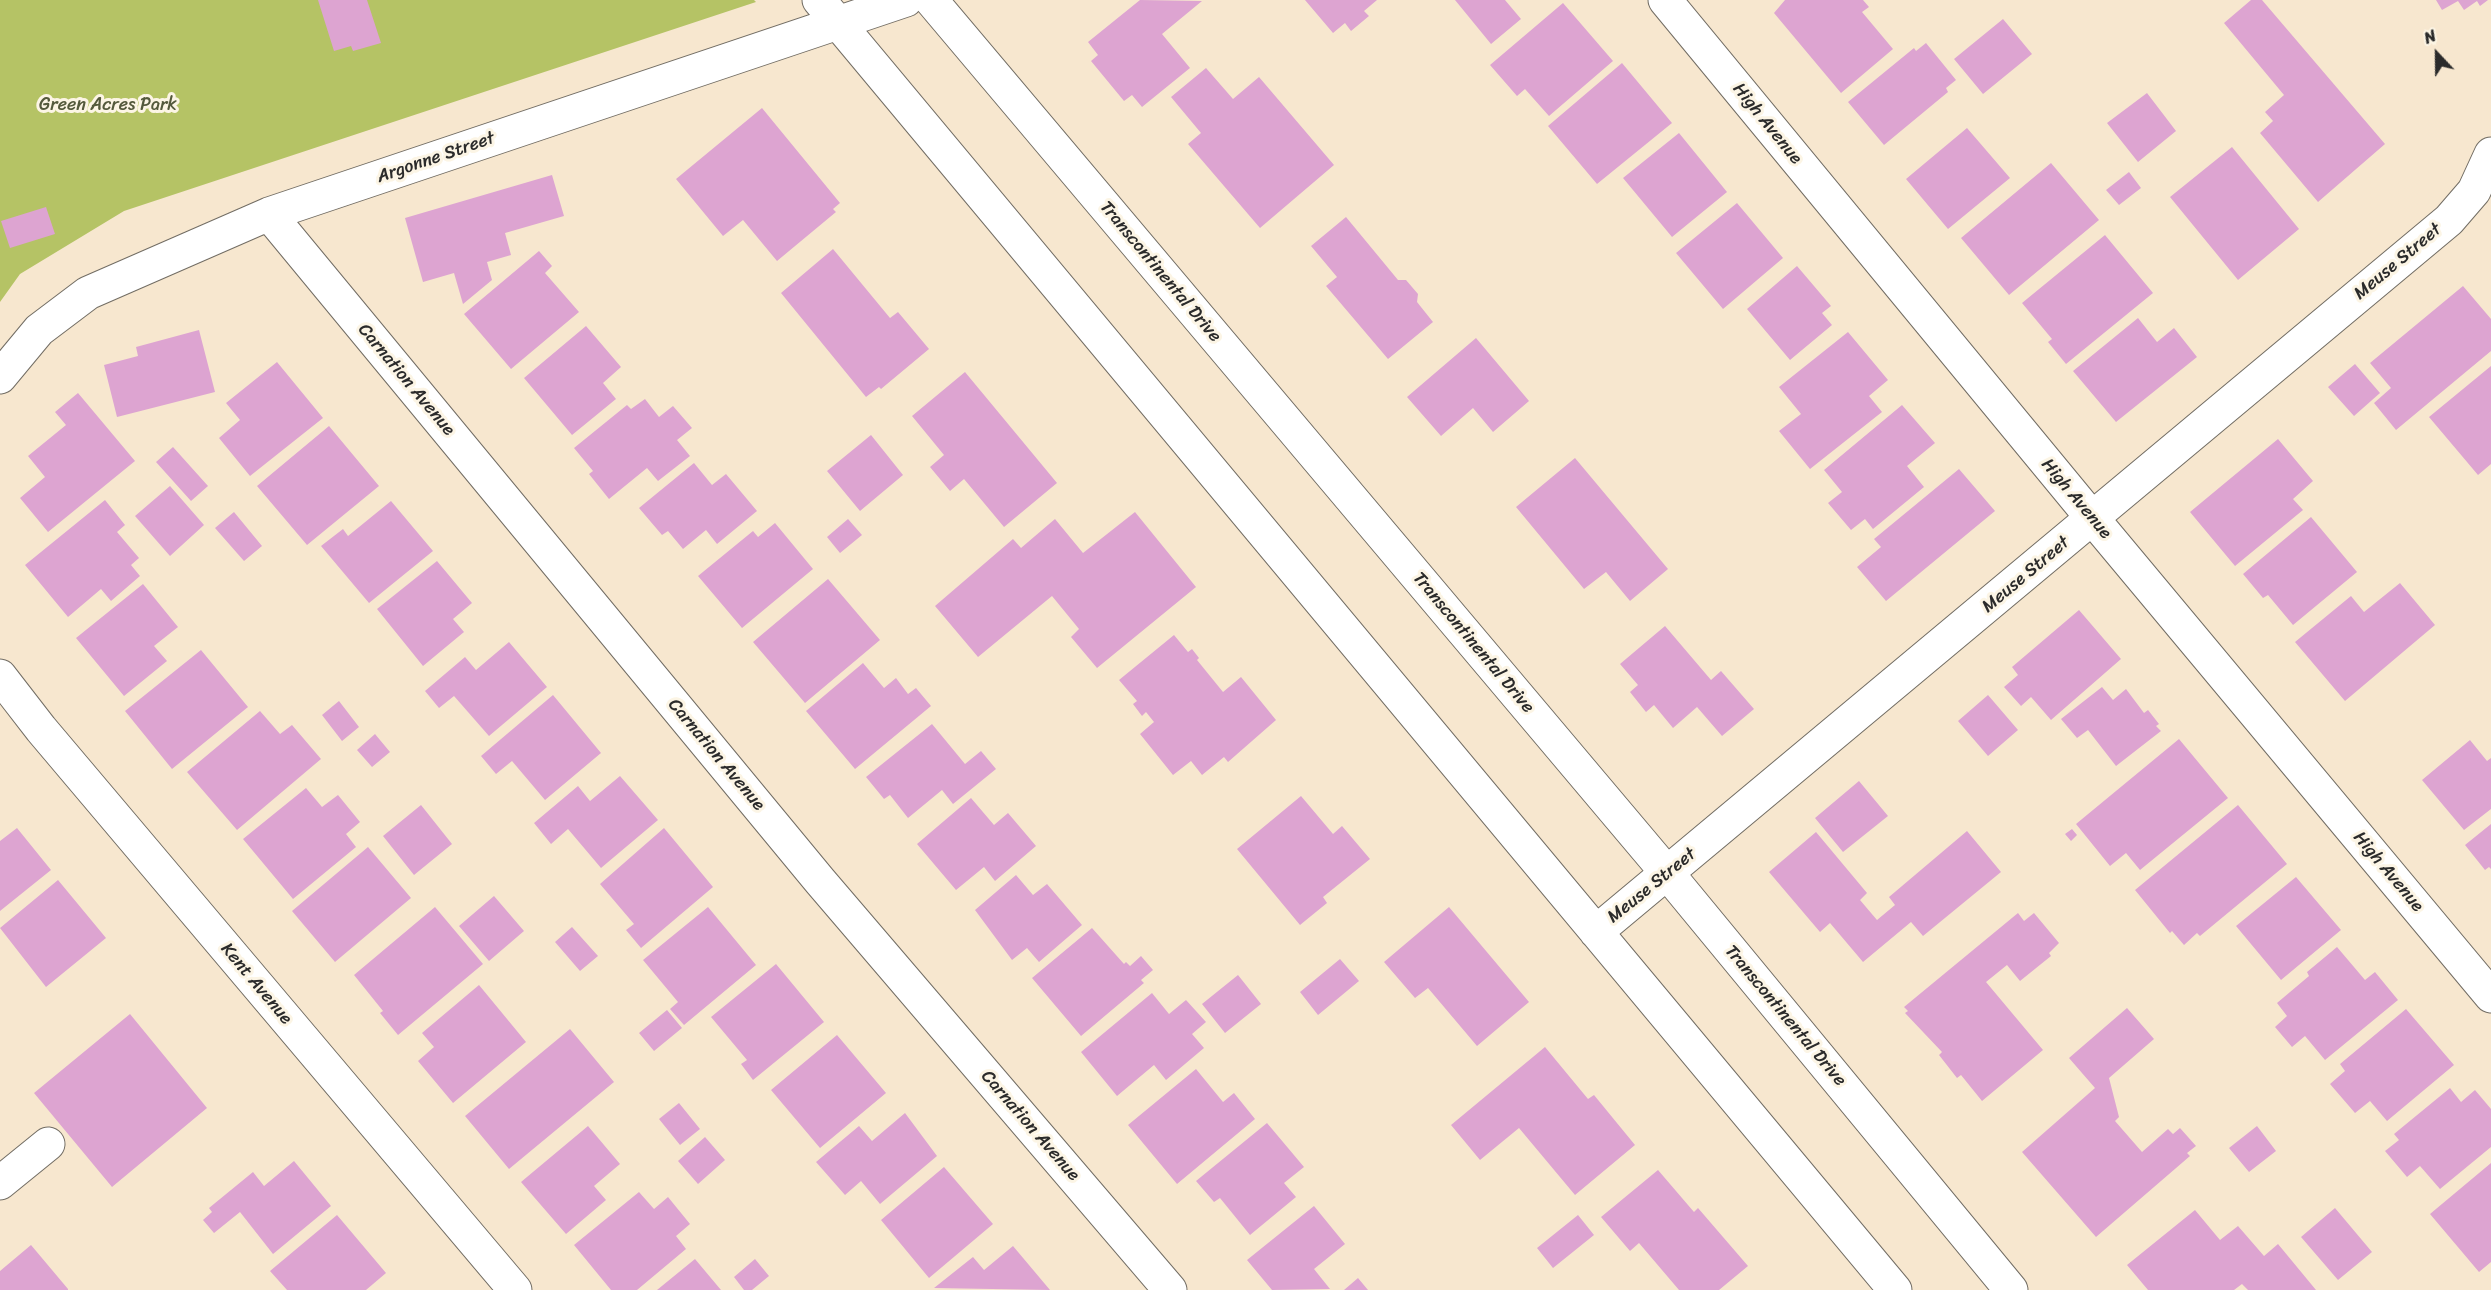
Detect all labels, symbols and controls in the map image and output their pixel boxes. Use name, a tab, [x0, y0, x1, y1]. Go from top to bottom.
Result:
text: N	[2419, 21, 2441, 52]
north arrow	[2407, 24, 2467, 84]
street label: High Avenue	[1728, 79, 1806, 169]
park label: Green Acres Park	[39, 94, 177, 116]
street label: Argonne Street	[374, 128, 498, 188]
street label: Transcontinental Drive	[1095, 197, 1225, 347]
street label: Meuse Street	[2350, 219, 2446, 305]
street label: Carnation Avenue	[353, 320, 459, 440]
street label: High Avenue	[2036, 454, 2116, 544]
street label: Meuse Street	[1978, 532, 2074, 618]
street label: Transcontinental Drive	[1408, 568, 1538, 718]
street label: Carnation Avenue	[663, 695, 769, 815]
street label: High Avenue	[2348, 827, 2428, 917]
street label: Meuse Street	[1603, 844, 1701, 928]
street label: Kent Avenue	[216, 939, 296, 1029]
street label: Transcontinental Drive	[1720, 941, 1850, 1091]
street label: Carnation Avenue	[976, 1066, 1084, 1186]

